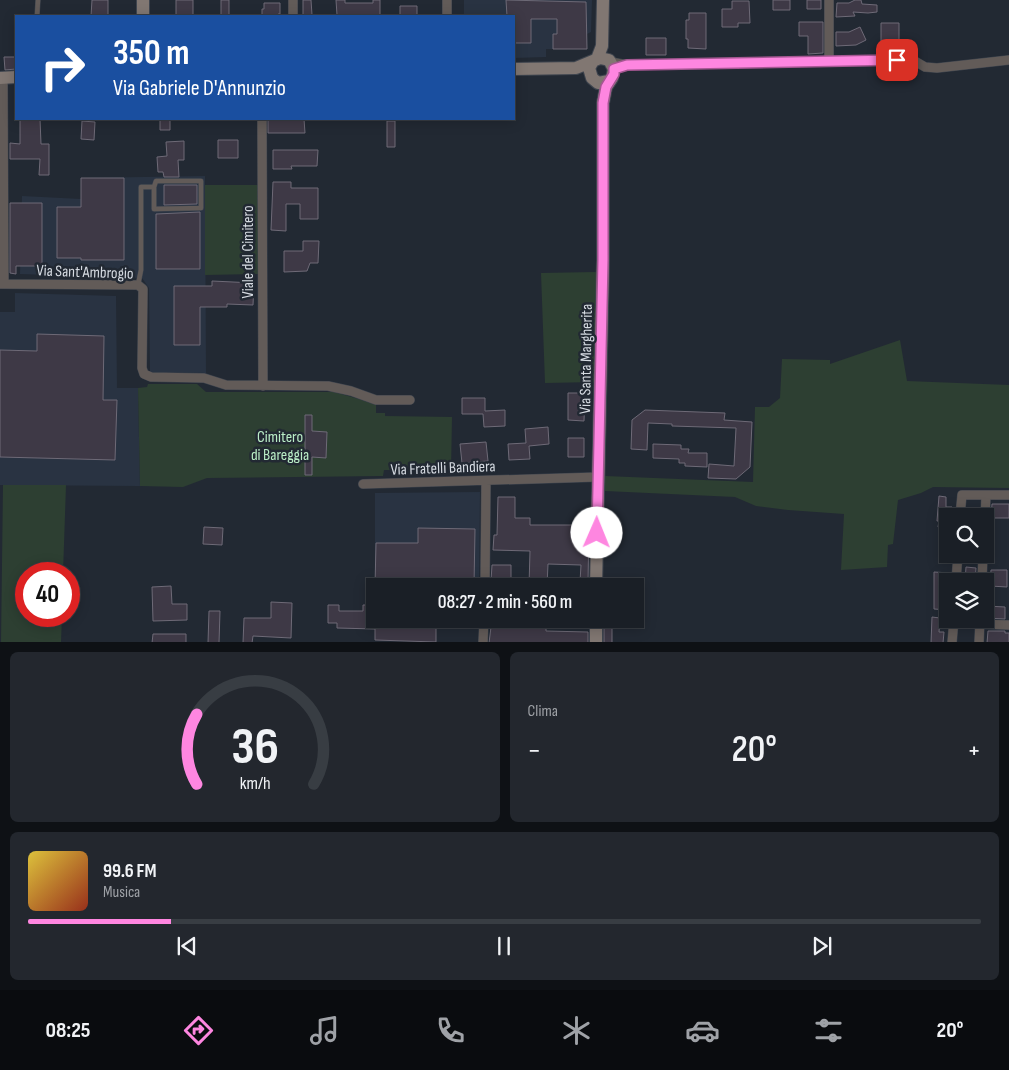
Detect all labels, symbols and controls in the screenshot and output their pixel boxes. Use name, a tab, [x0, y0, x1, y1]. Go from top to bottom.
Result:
text: 350 m	[113, 32, 189, 75]
icon: right	[30, 35, 95, 100]
pin	[876, 39, 918, 81]
icon: arrive	[883, 46, 911, 74]
text: Via Gabriele D'Annunzio	[113, 75, 286, 102]
street label: Viale del Cimitero	[239, 205, 258, 299]
street label: Via Sant'Ambrogio	[36, 261, 134, 284]
street label: Via Santa Margherita	[576, 304, 597, 414]
park label: Cimitero di Bareggia	[251, 428, 309, 465]
street label: Via Fratelli Bandiera	[390, 457, 496, 480]
position arrow	[570, 506, 622, 558]
map controls	[939, 508, 994, 628]
button: search	[939, 508, 994, 563]
speed limit sign: 40	[15, 562, 80, 627]
button: layers	[939, 573, 994, 628]
text: 08:27 · 2 min · 560 m	[438, 591, 572, 614]
text: Clima	[528, 702, 558, 721]
text: 36	[231, 716, 279, 779]
text: 20°	[732, 727, 777, 772]
text: −	[528, 734, 541, 767]
text: +	[967, 734, 981, 767]
text: km/h	[239, 773, 270, 794]
text: 99.6 FM	[103, 860, 157, 883]
text: Musica	[103, 883, 140, 902]
icon: previous	[173, 932, 201, 960]
icon: pause	[490, 932, 518, 960]
icon: next	[808, 932, 836, 960]
icon: directions	[181, 1013, 216, 1048]
icon: music	[307, 1013, 342, 1048]
icon: phone	[433, 1013, 468, 1048]
icon: climate	[559, 1013, 594, 1048]
icon: car	[685, 1013, 720, 1048]
icon: filters	[811, 1013, 846, 1048]
text: 08:25	[45, 1017, 90, 1044]
text: 20°	[937, 1017, 964, 1044]

